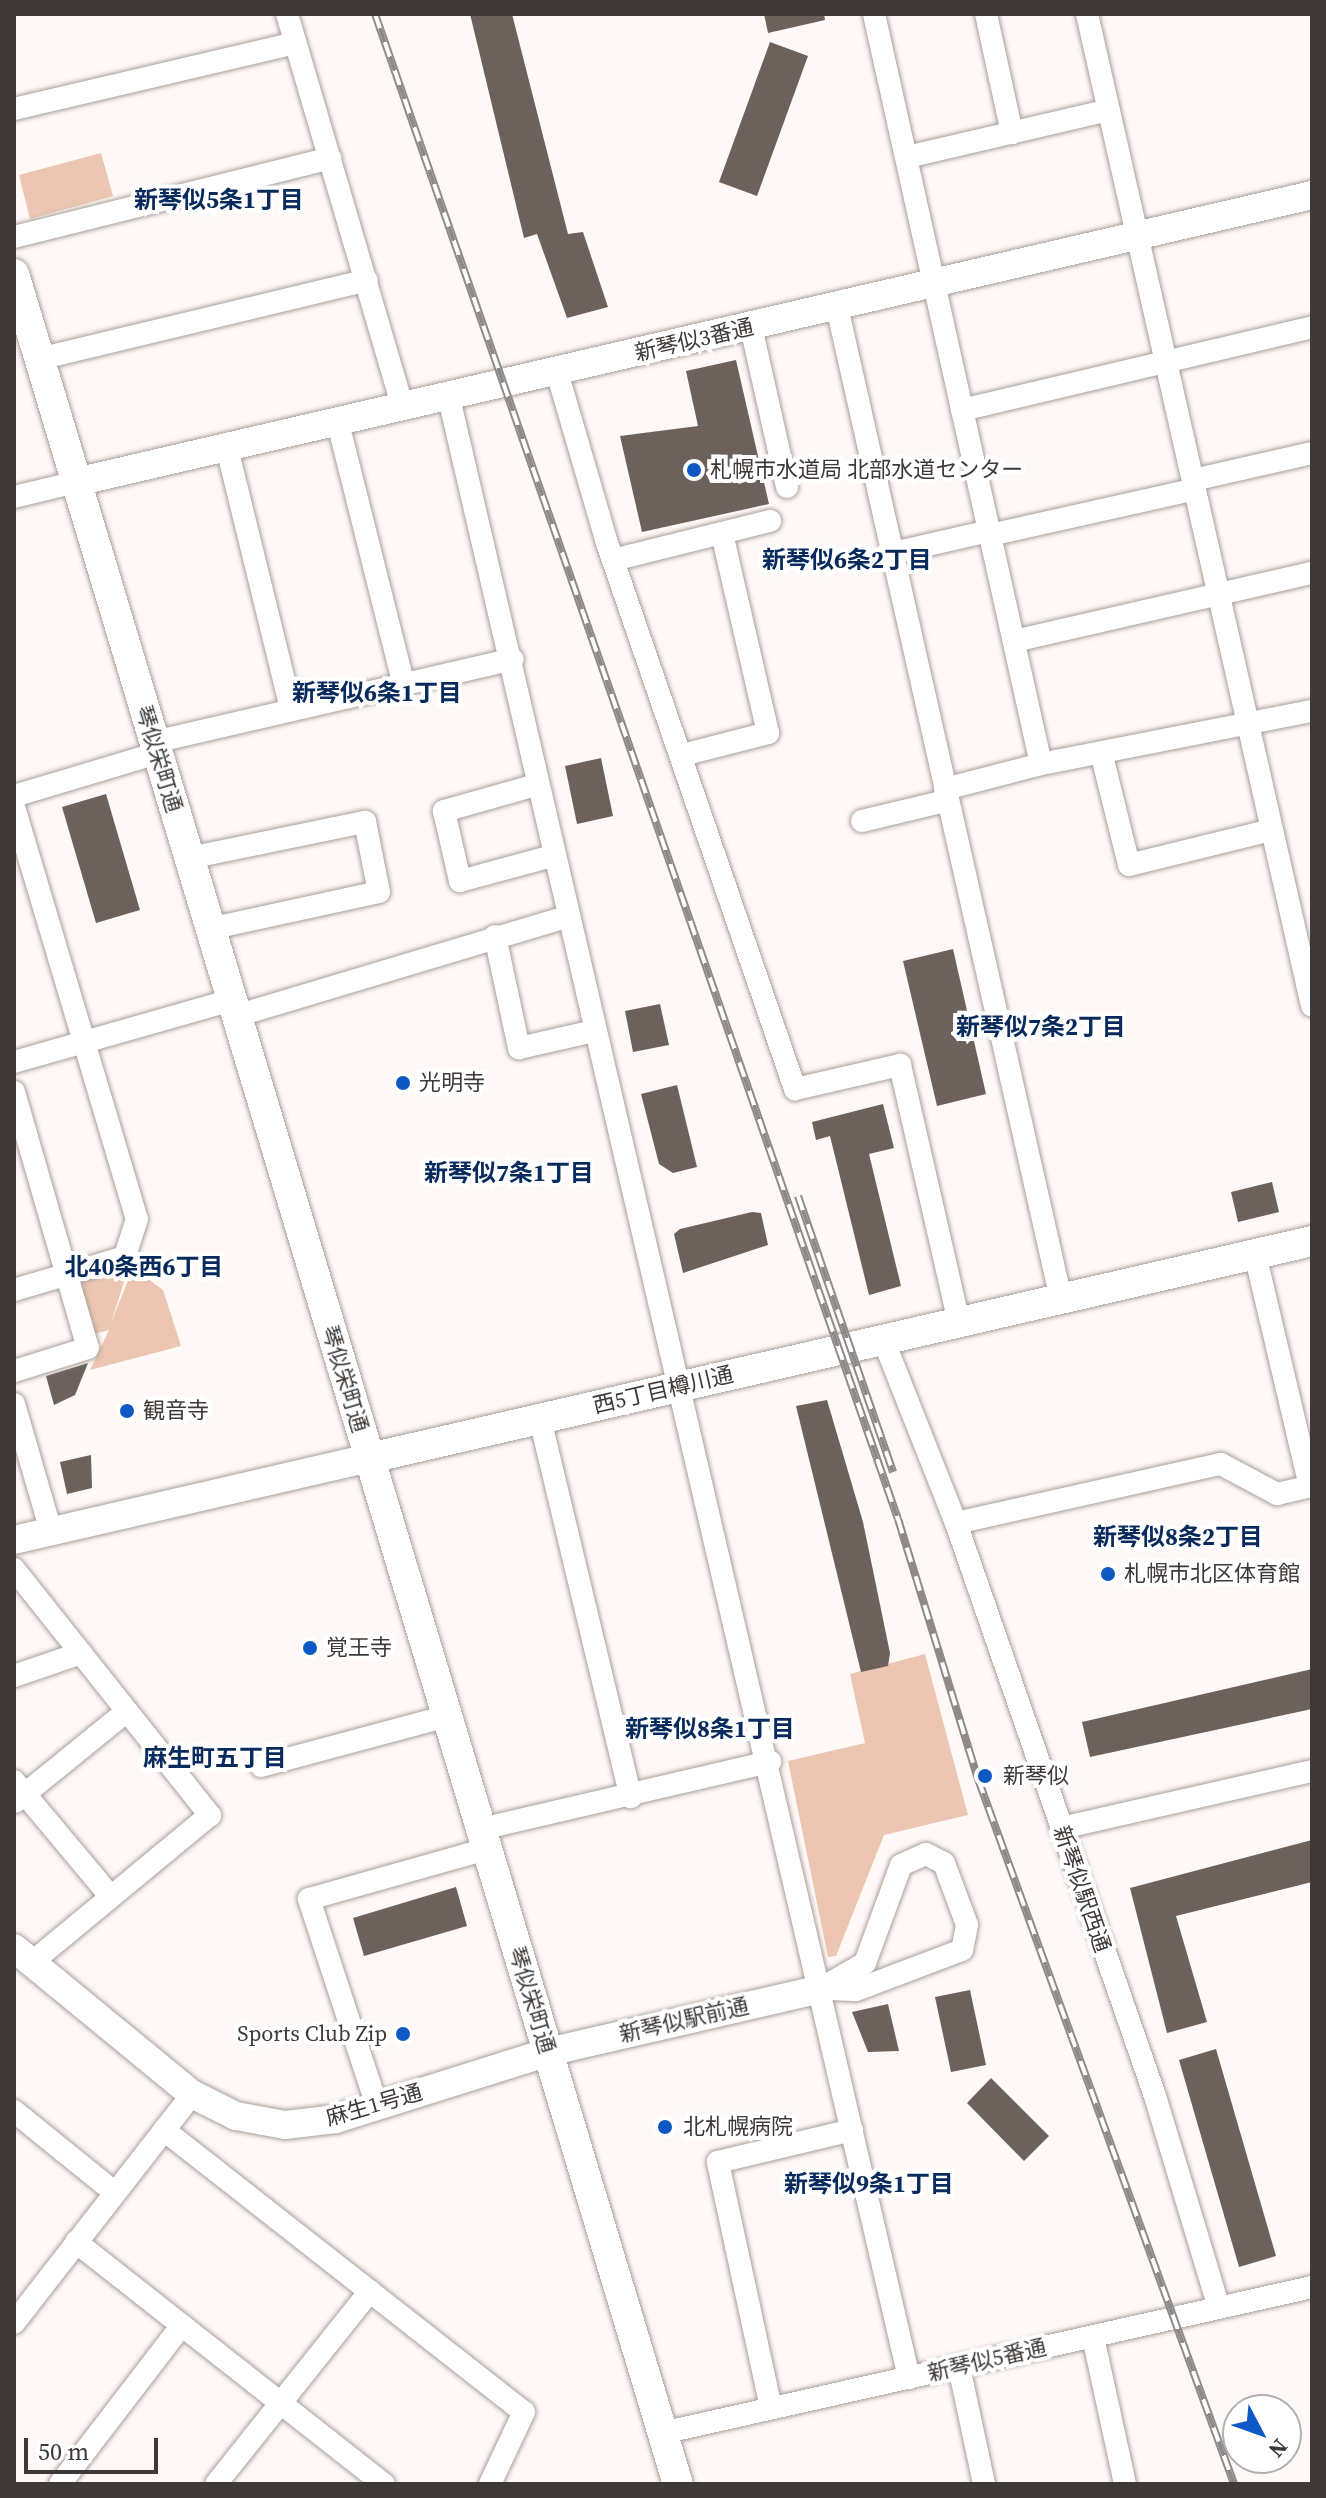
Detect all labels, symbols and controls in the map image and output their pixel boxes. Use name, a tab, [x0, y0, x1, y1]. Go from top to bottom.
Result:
district label: 新琴似5条1丁目	[134, 186, 304, 214]
street label: 新琴似3番通	[632, 314, 756, 366]
place label: 札幌市水道局 北部水道センター	[710, 457, 1023, 483]
marker: 札幌市水道局 北部水道センター	[685, 461, 703, 479]
district label: 新琴似6条2丁目	[762, 546, 932, 574]
district label: 新琴似6条1丁目	[292, 679, 462, 707]
street label: 琴似栄町通	[130, 703, 188, 815]
district label: 新琴似7条2丁目	[956, 1013, 1126, 1041]
place label: 光明寺	[419, 1070, 485, 1096]
marker: 光明寺	[394, 1074, 412, 1092]
district label: 新琴似7条1丁目	[424, 1159, 594, 1187]
district label: 北40条西6丁目	[64, 1253, 224, 1281]
street label: 琴似栄町通	[316, 1323, 374, 1435]
street label: 西5丁目樽川通	[590, 1361, 736, 1419]
place label: 観音寺	[143, 1398, 209, 1424]
marker: 観音寺	[118, 1402, 136, 1420]
district label: 新琴似8条2丁目	[1093, 1523, 1263, 1551]
place label: 札幌市北区体育館	[1124, 1561, 1300, 1587]
marker: 札幌市北区体育館	[1099, 1565, 1117, 1583]
place label: 覚王寺	[326, 1635, 392, 1661]
marker: 覚王寺	[301, 1639, 319, 1657]
district label: 新琴似8条1丁目	[625, 1715, 795, 1743]
district label: 麻生町五丁目	[143, 1744, 287, 1772]
place label: 新琴似	[1003, 1763, 1069, 1789]
marker: 新琴似	[974, 1765, 996, 1787]
street label: 新琴似駅西通	[1048, 1822, 1116, 1956]
street label: 琴似栄町通	[503, 1944, 561, 2056]
street label: 新琴似駅前通	[617, 1992, 751, 2048]
place label: Sports Club Zip	[237, 2021, 387, 2047]
marker: Sports Club Zip	[394, 2025, 412, 2043]
street label: 麻生1号通	[323, 2079, 425, 2131]
place label: 北札幌病院	[683, 2114, 793, 2140]
marker: 北札幌病院	[654, 2116, 676, 2138]
district label: 新琴似9条1丁目	[784, 2170, 954, 2198]
street label: 新琴似5番通	[925, 2334, 1049, 2386]
north arrow	[1222, 2394, 1302, 2474]
scale bar	[28, 2422, 162, 2472]
text: N	[1262, 2433, 1295, 2464]
text: 50 m	[38, 2435, 89, 2468]

